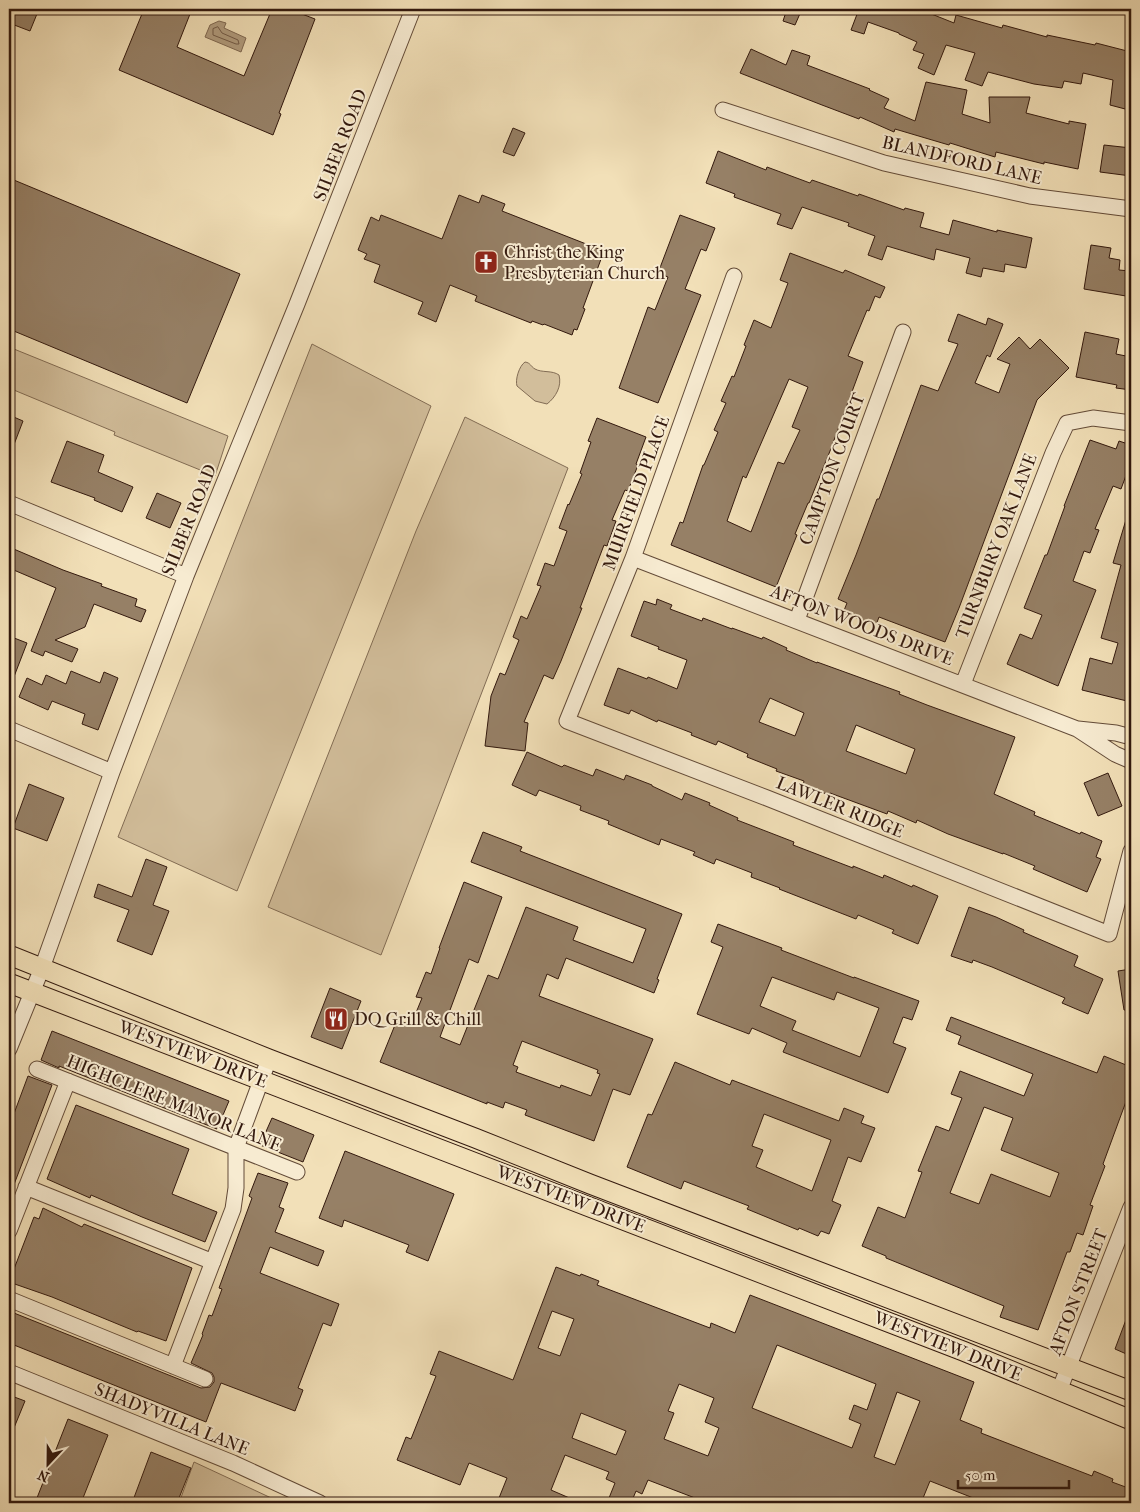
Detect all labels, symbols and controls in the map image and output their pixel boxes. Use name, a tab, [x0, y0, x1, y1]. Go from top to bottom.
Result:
street label: SILBER ROAD	[309, 86, 372, 204]
street label: BLANDFORD LANE	[880, 132, 1044, 189]
place label: Christ the King Presbyterian Church	[504, 242, 665, 284]
church icon: Christ the King Presbyterian Church	[473, 249, 499, 275]
street label: CAMPTON COURT	[795, 390, 870, 548]
street label: MUIRFIELD PLACE	[599, 413, 674, 573]
street label: TURNBURY OAK LANE	[951, 451, 1042, 642]
street label: SILBER ROAD	[158, 461, 221, 579]
street label: AFTON WOODS DRIVE	[767, 581, 956, 670]
street label: LAWLER RIDGE	[773, 772, 907, 843]
restaurant icon: DQ Grill & Chill	[323, 1006, 349, 1032]
place label: DQ Grill & Chill	[354, 1009, 481, 1030]
street label: WESTVIEW DRIVE	[114, 1016, 270, 1093]
street label: HIGHCLERE MANOR LANE	[63, 1051, 284, 1156]
street label: WESTVIEW DRIVE	[492, 1161, 648, 1238]
street label: AFTON STREET	[1044, 1225, 1113, 1359]
street label: WESTVIEW DRIVE	[870, 1307, 1025, 1386]
street label: SHADYVILLA LANE	[91, 1379, 252, 1460]
north arrow	[22, 1440, 72, 1490]
scale bar	[958, 1457, 1069, 1489]
text: N	[35, 1466, 51, 1485]
text: 50 m	[965, 1466, 996, 1484]

